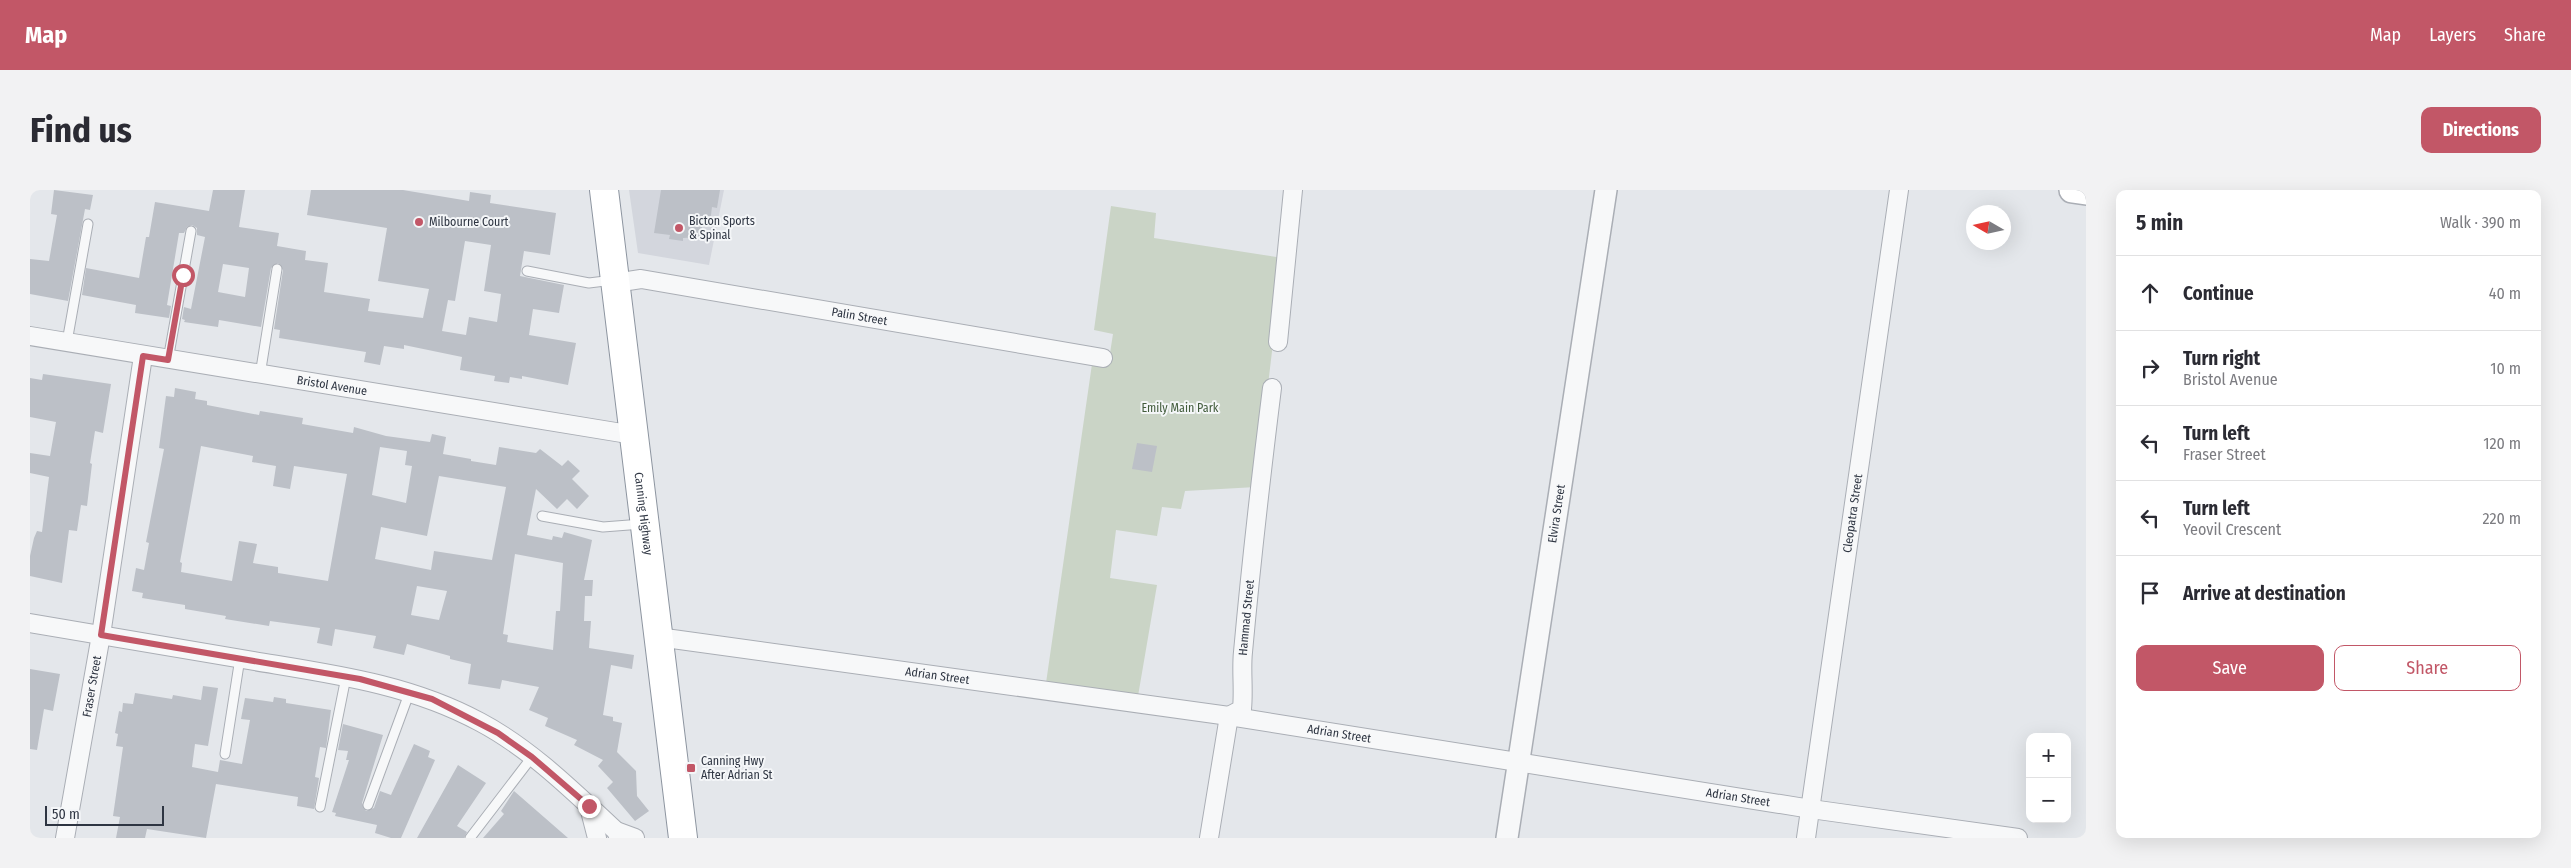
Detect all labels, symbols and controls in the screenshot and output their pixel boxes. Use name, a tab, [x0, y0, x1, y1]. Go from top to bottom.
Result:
text: Map	[25, 21, 67, 49]
text: Map	[2370, 24, 2401, 46]
text: Layers	[2429, 24, 2476, 46]
text: Share	[2504, 24, 2546, 46]
button: Directions	[2421, 107, 2541, 153]
text: Find us	[30, 109, 132, 151]
north arrow	[1966, 205, 2011, 250]
text: 5 min	[2136, 210, 2183, 236]
text: Walk · 390 m	[2440, 213, 2521, 232]
place label: Bicton Sports & Spinal	[689, 214, 755, 242]
place label: Milbourne Court	[429, 215, 509, 229]
marker: Milbourne Court	[413, 216, 425, 228]
marker: Bicton Sports & Spinal	[673, 222, 685, 234]
route start	[172, 264, 195, 287]
icon: ahead	[2136, 279, 2164, 307]
text: Continue	[2183, 282, 2254, 305]
text: 40 m	[2489, 284, 2521, 303]
street label: Palin Street	[831, 305, 889, 328]
text: Turn right	[2183, 347, 2260, 370]
icon: right	[2136, 354, 2164, 382]
text: 10 m	[2490, 359, 2521, 378]
text: Bristol Avenue	[2183, 370, 2278, 389]
street label: Bristol Avenue	[296, 373, 368, 398]
park label: Emily Main Park	[1142, 401, 1219, 415]
text: Turn left	[2183, 422, 2250, 445]
icon: left	[2136, 429, 2164, 457]
text: 120 m	[2483, 434, 2521, 453]
text: Fraser Street	[2183, 445, 2266, 464]
street label: Canning Highway	[631, 471, 656, 556]
street label: Cleopatra Street	[1840, 473, 1865, 554]
street label: Elvira Street	[1545, 483, 1568, 544]
text: Turn left	[2183, 497, 2250, 520]
icon: left	[2136, 504, 2164, 532]
text: 220 m	[2482, 509, 2521, 528]
text: Yeovil Crescent	[2183, 520, 2281, 539]
street label: Hammad Street	[1236, 579, 1257, 656]
icon: arrive	[2136, 579, 2164, 607]
text: Arrive at destination	[2183, 582, 2346, 605]
button: Save	[2136, 645, 2324, 691]
button: Share	[2334, 645, 2521, 691]
street label: Fraser Street	[80, 654, 104, 718]
street label: Adrian Street	[904, 664, 970, 687]
street label: Adrian Street	[1306, 722, 1372, 746]
map controls	[2026, 733, 2071, 823]
button: +	[2026, 733, 2071, 778]
place label: Canning Hwy After Adrian St	[701, 754, 773, 782]
marker: Canning Hwy After Adrian St	[685, 762, 697, 774]
button: −	[2026, 778, 2071, 823]
street label: Adrian Street	[1705, 785, 1771, 809]
route end	[578, 795, 601, 818]
scale bar	[45, 803, 164, 826]
text: 50 m	[52, 806, 80, 823]

